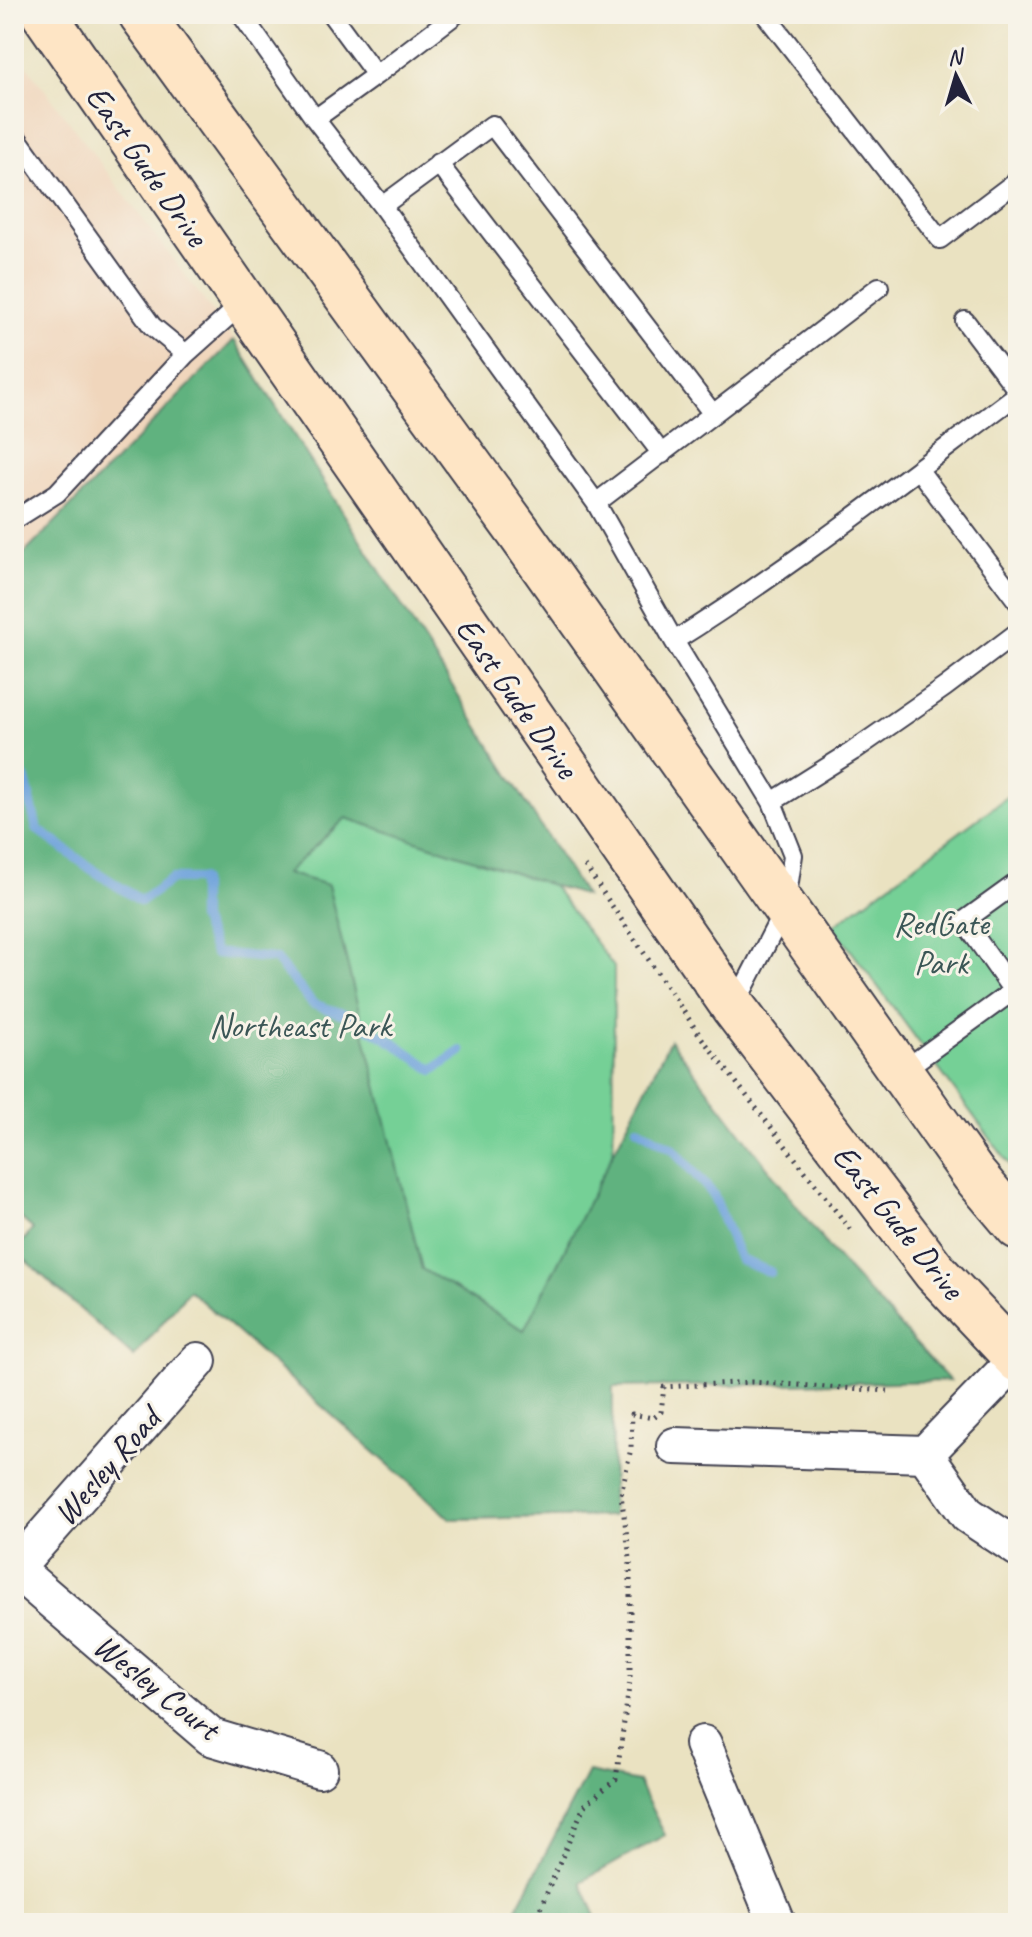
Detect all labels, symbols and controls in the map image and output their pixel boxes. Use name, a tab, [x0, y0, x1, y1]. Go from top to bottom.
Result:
north arrow	[916, 36, 996, 116]
text: N	[946, 42, 966, 72]
street label: East Gude Drive	[77, 77, 220, 256]
street label: East Gude Drive	[447, 609, 590, 788]
park label: RedGate Park	[893, 902, 991, 984]
park label: Northeast Park	[209, 1004, 393, 1047]
street label: East Gude Drive	[823, 1135, 975, 1309]
street label: Wesley Road	[43, 1395, 172, 1534]
street label: Wesley Court	[85, 1624, 231, 1751]

